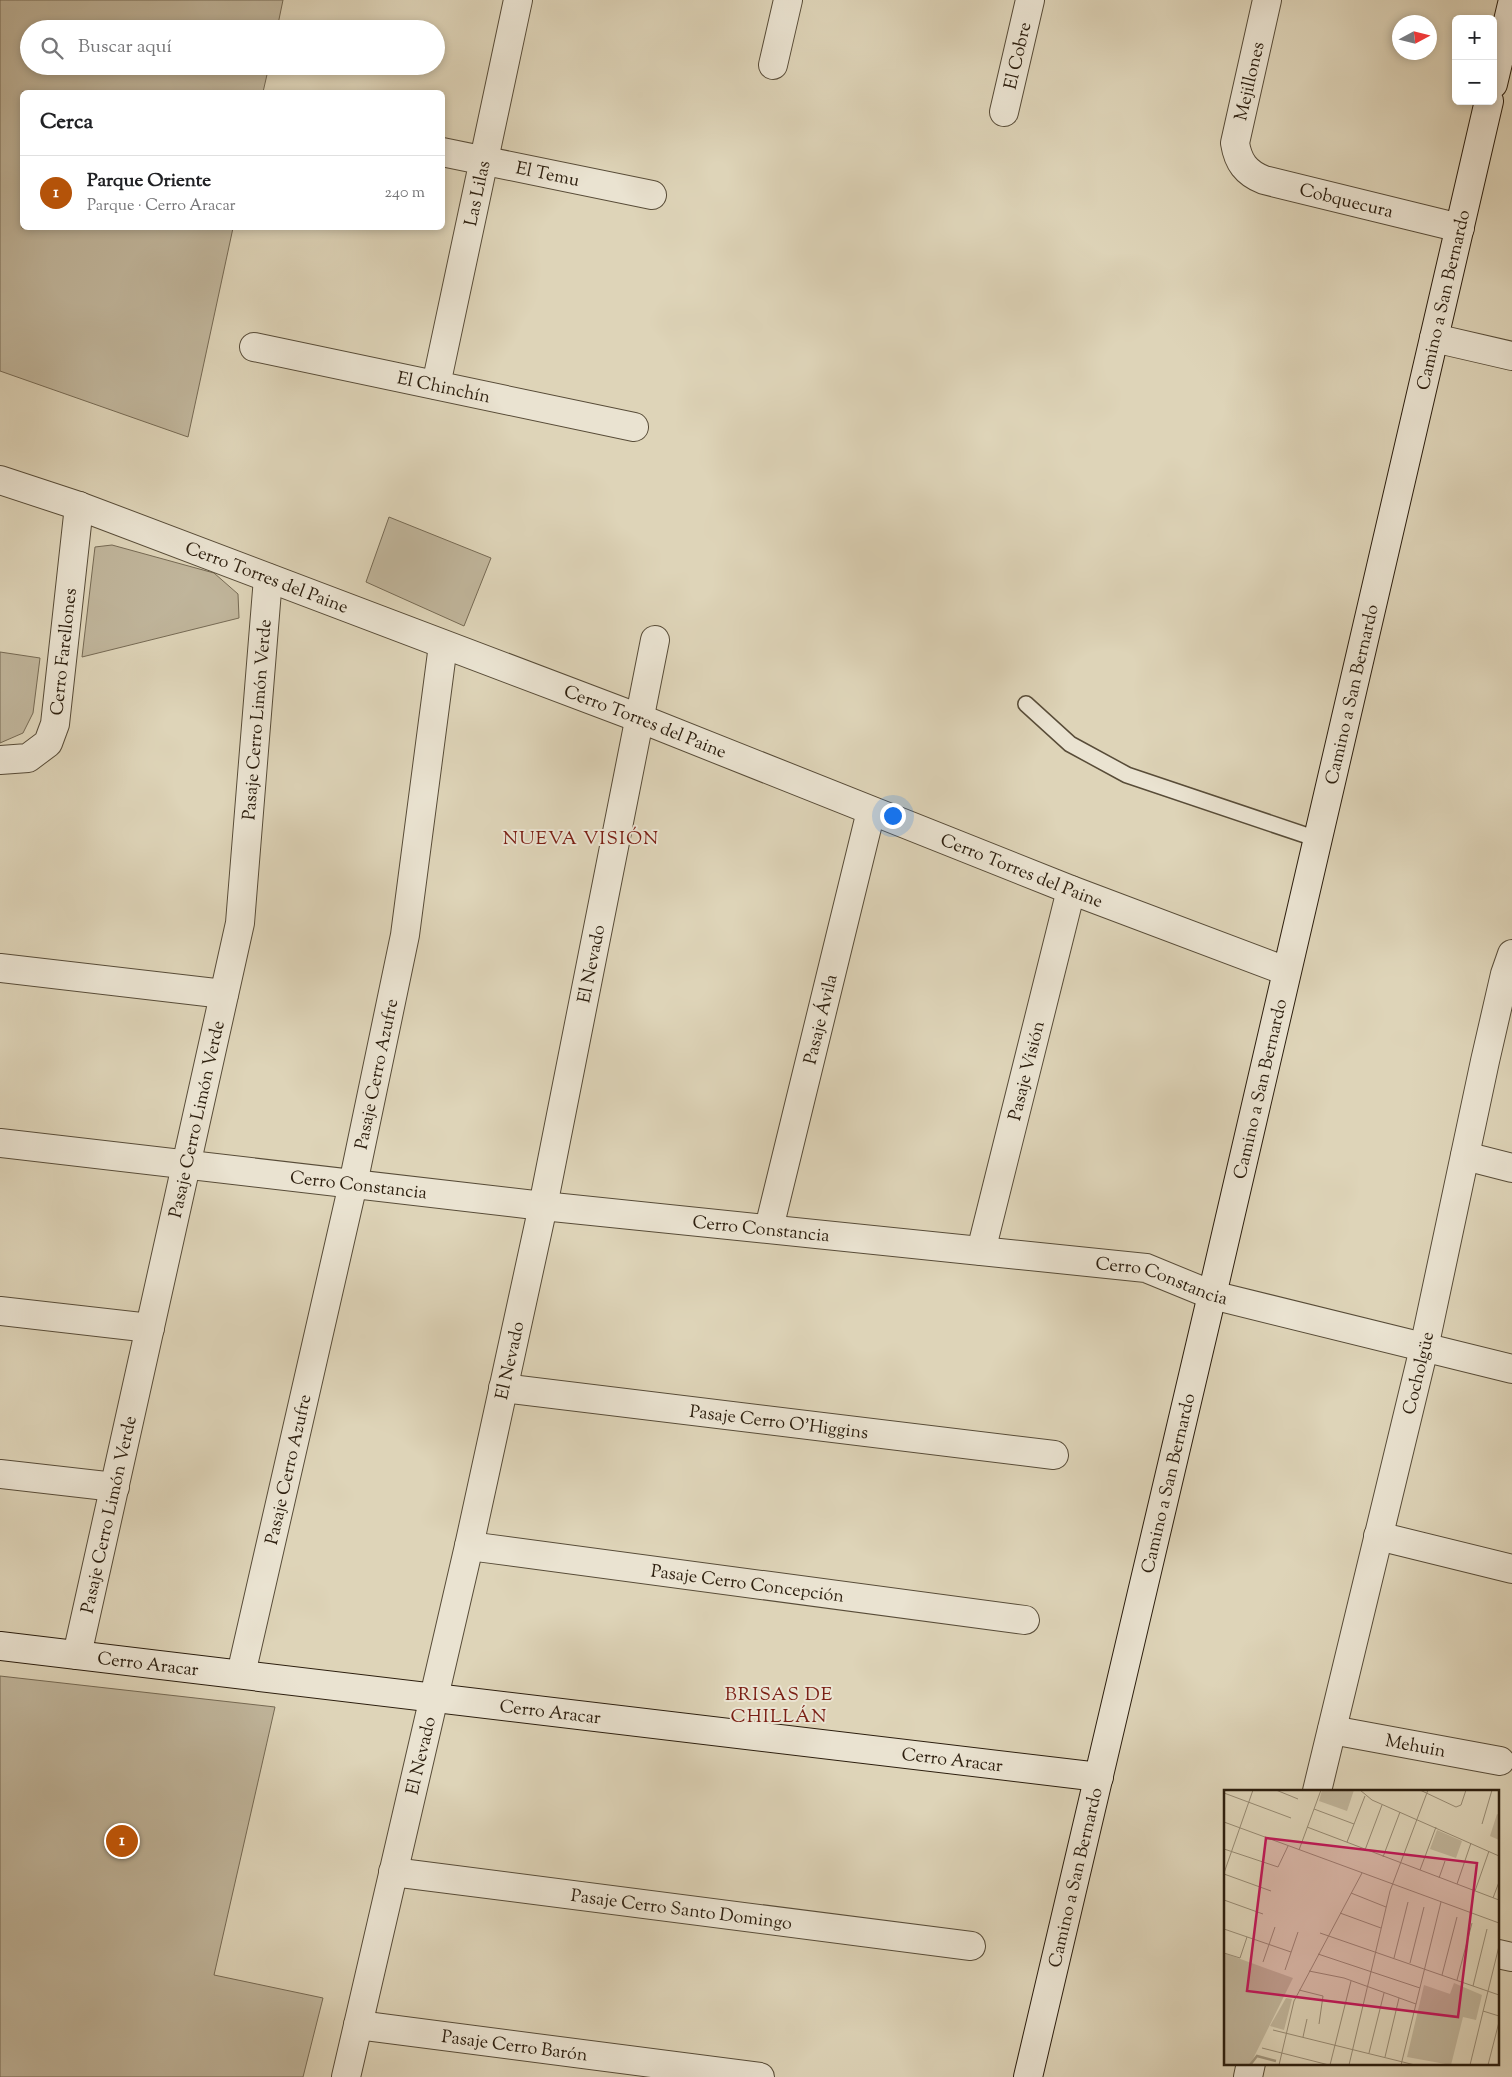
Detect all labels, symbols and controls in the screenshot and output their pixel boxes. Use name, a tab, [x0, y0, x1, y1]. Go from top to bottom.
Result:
north arrow	[1392, 15, 1437, 60]
map controls	[1452, 15, 1497, 105]
button: +	[1452, 15, 1497, 60]
search box	[20, 20, 445, 75]
street label: El Cobre	[999, 20, 1039, 92]
icon: search	[38, 34, 66, 62]
text: Buscar aquí	[78, 34, 172, 61]
street label: Mejillones	[1229, 39, 1273, 123]
button: −	[1452, 60, 1497, 105]
text: Cerca	[40, 108, 93, 138]
street label: El Temu	[513, 156, 582, 195]
street label: Las Lilas	[459, 158, 498, 229]
text: Parque Oriente	[87, 168, 211, 195]
street label: Cobquecura	[1296, 178, 1395, 226]
text: 1	[53, 182, 59, 205]
text: 240 m	[384, 182, 425, 205]
text: Parque · Cerro Aracar	[87, 195, 236, 218]
street label: Camino a San Bernardo	[1411, 207, 1478, 393]
street label: El Chinchín	[394, 366, 493, 411]
street label: Cerro Torres del Paine	[181, 536, 351, 622]
street label: Cerro Farellones	[45, 587, 85, 717]
street label: Camino a San Bernardo	[1320, 602, 1387, 787]
street label: Pasaje Cerro Limón Verde	[237, 618, 280, 821]
street label: Cerro Torres del Paine	[559, 680, 730, 766]
your location	[880, 803, 906, 829]
district label: NUEVA VISIÓN	[503, 826, 659, 853]
street label: Cerro Torres del Paine	[936, 828, 1106, 916]
street label: El Nevado	[572, 923, 613, 1006]
street label: Pasaje Ávila	[798, 972, 846, 1067]
street label: Camino a San Bernardo	[1228, 996, 1295, 1182]
street label: Pasaje Cerro Azufre	[350, 997, 406, 1152]
street label: Pasaje Cerro Limón Verde	[164, 1018, 233, 1221]
street label: Pasaje Visión	[1003, 1018, 1053, 1124]
street label: Cerro Constancia	[288, 1166, 428, 1207]
street label: Cerro Constancia	[691, 1210, 831, 1250]
street label: Cerro Constancia	[1094, 1252, 1230, 1313]
street label: El Nevado	[490, 1319, 533, 1402]
street label: Cocholgüe	[1397, 1330, 1442, 1418]
street label: Camino a San Bernardo	[1136, 1391, 1203, 1576]
street label: Pasaje Cerro Azufre	[260, 1392, 320, 1547]
street label: Pasaje Cerro O'Higgins	[688, 1400, 870, 1447]
street label: Pasaje Cerro Limón Verde	[76, 1414, 145, 1616]
street label: Pasaje Cerro Concepción	[649, 1559, 846, 1611]
street label: Cerro Aracar	[96, 1647, 200, 1685]
district label: BRISAS DE CHILLÁN	[725, 1682, 833, 1731]
street label: Cerro Aracar	[498, 1695, 602, 1733]
street label: El Nevado	[401, 1714, 444, 1798]
street label: Mehuin	[1383, 1729, 1448, 1766]
street label: Cerro Aracar	[900, 1743, 1004, 1780]
street label: Camino a San Bernardo	[1043, 1785, 1111, 1971]
inset map	[1224, 1790, 1500, 2064]
pin: 1	[106, 1822, 138, 1860]
street label: Pasaje Cerro Santo Domingo	[569, 1884, 794, 1938]
street label: Pasaje Cerro Barón	[440, 2025, 589, 2070]

